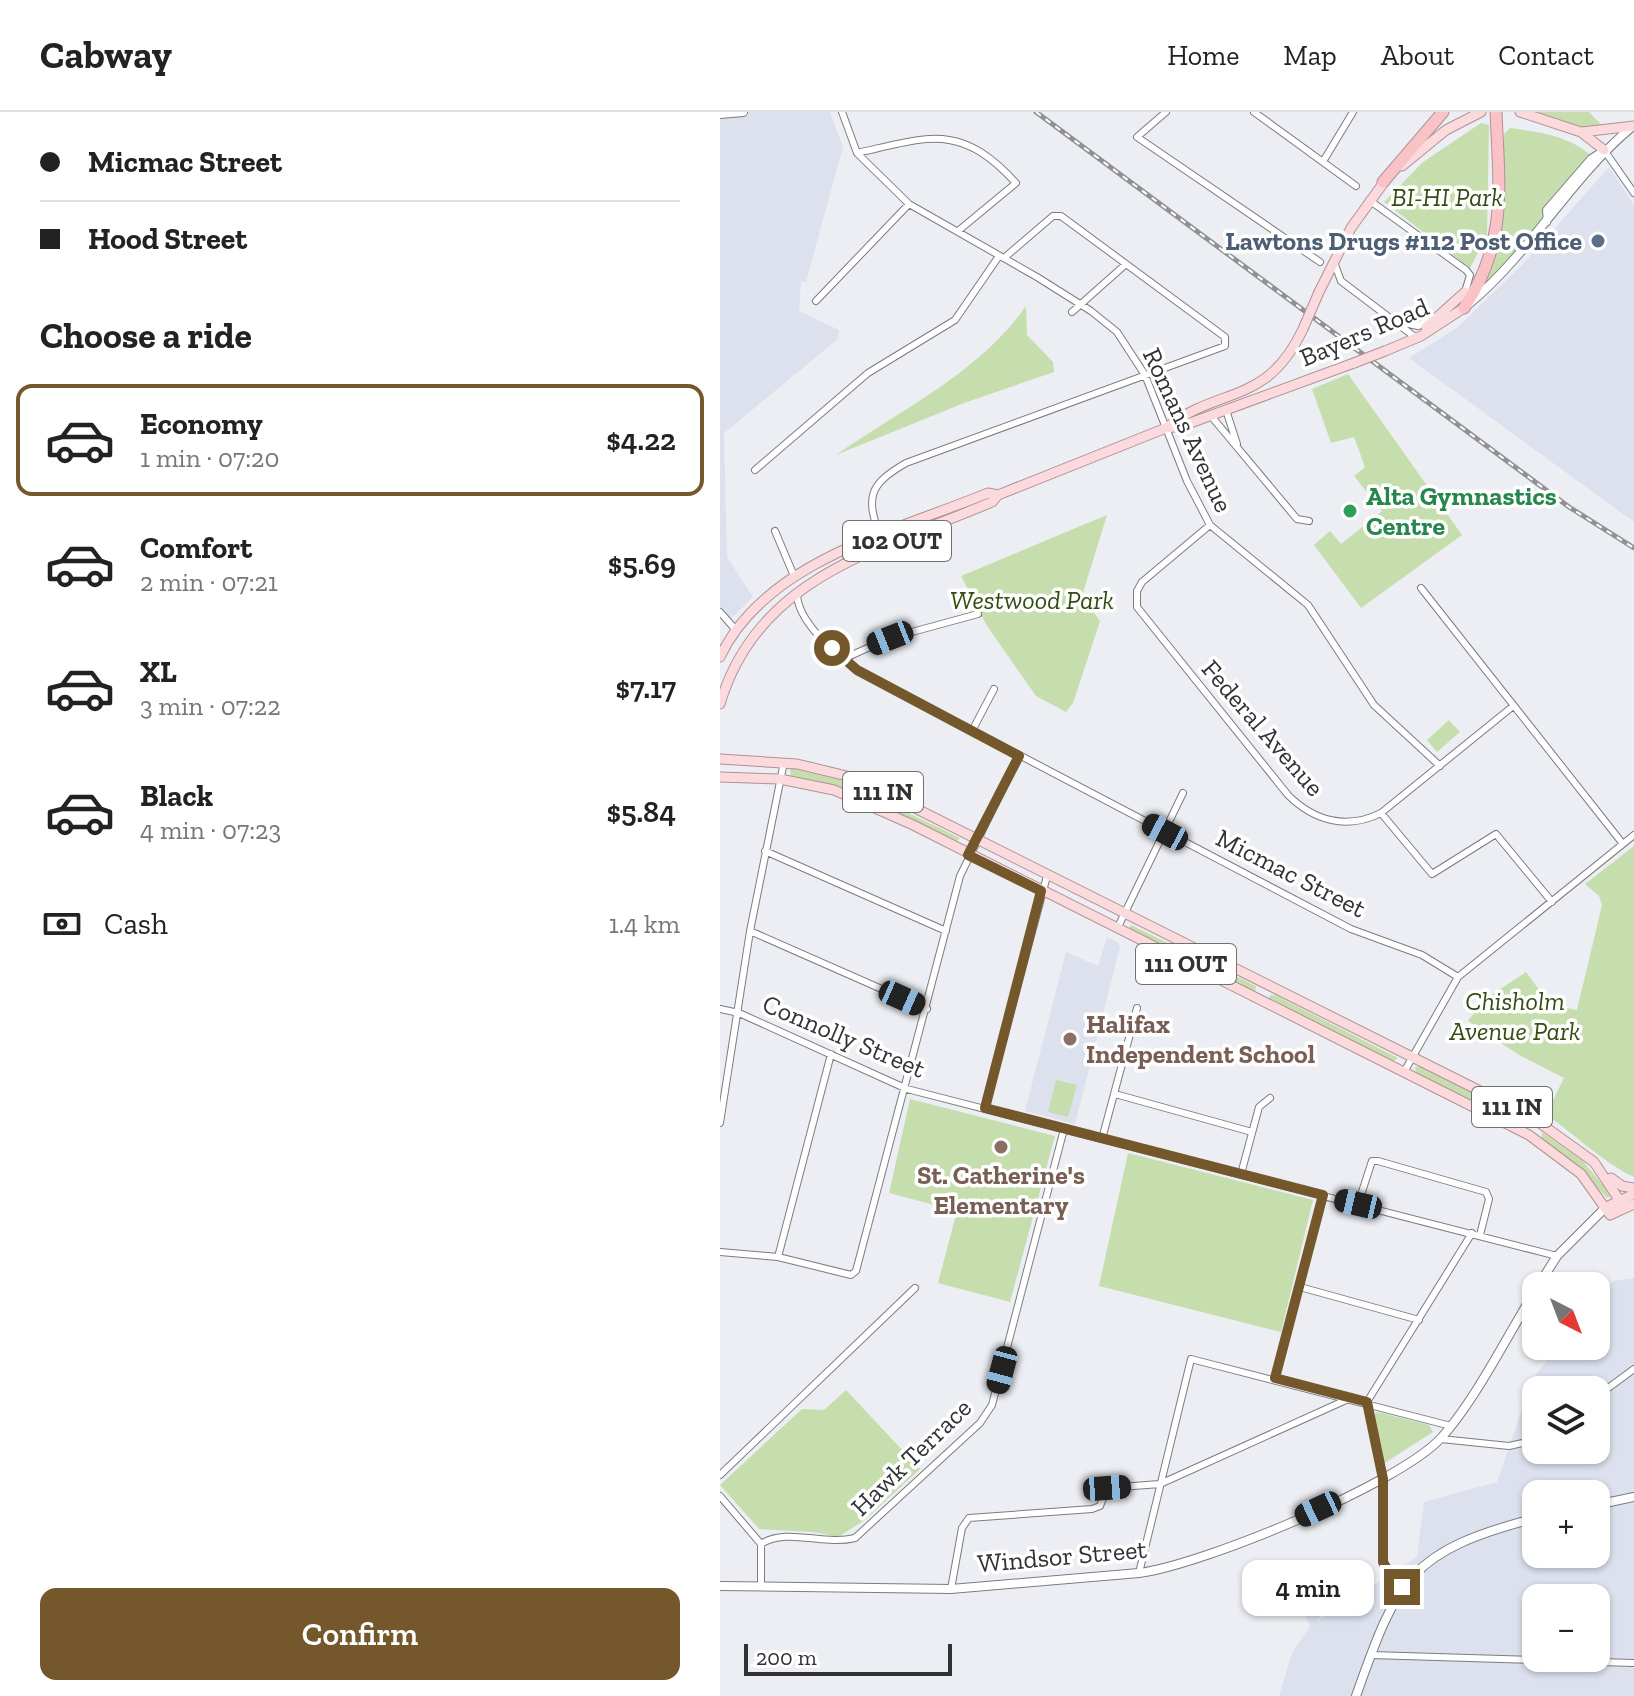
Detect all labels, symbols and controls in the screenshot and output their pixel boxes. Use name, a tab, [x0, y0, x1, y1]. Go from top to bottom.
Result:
text: Cabway	[40, 32, 172, 78]
text: Home	[1167, 39, 1239, 72]
text: Map	[1283, 39, 1337, 72]
text: About	[1381, 39, 1454, 72]
text: Contact	[1498, 39, 1594, 72]
text: Micmac Street	[88, 144, 282, 180]
park label: BI-HI Park	[1391, 181, 1503, 213]
text: Hood Street	[88, 221, 247, 257]
place label: Lawtons Drugs #112 Post Office	[1225, 225, 1582, 257]
marker: Lawtons Drugs #112 Post Office	[1589, 232, 1607, 250]
street label: Bayers Road	[1295, 291, 1433, 373]
text: Choose a ride	[40, 314, 252, 357]
street label: Romans Avenue	[1136, 343, 1240, 517]
icon: car	[44, 404, 116, 476]
text: Economy	[140, 406, 263, 442]
text: $4.22	[606, 422, 676, 458]
text: 1 min · 07:20	[140, 442, 279, 474]
place label: Alta Gymnastics Centre	[1366, 480, 1557, 542]
marker: Alta Gymnastics Centre	[1341, 502, 1359, 520]
road number: 102 OUT	[843, 521, 951, 561]
icon: car	[44, 528, 116, 600]
text: Comfort	[140, 530, 252, 566]
text: $5.69	[608, 546, 676, 582]
text: 2 min · 07:21	[140, 566, 278, 598]
park label: Westwood Park	[950, 584, 1114, 616]
car	[863, 618, 917, 658]
route start	[814, 630, 850, 666]
icon: car	[44, 652, 116, 724]
street label: Federal Avenue	[1195, 653, 1331, 803]
text: XL	[140, 654, 177, 690]
text: $7.17	[616, 670, 676, 706]
text: 3 min · 07:22	[140, 690, 281, 722]
road number: 111 IN	[843, 772, 923, 812]
icon: car	[44, 776, 116, 848]
text: Black	[140, 778, 213, 814]
text: $5.84	[606, 794, 676, 830]
car	[1138, 810, 1192, 854]
text: 4 min · 07:23	[140, 814, 281, 846]
street label: Micmac Street	[1211, 822, 1371, 925]
icon: cash	[40, 902, 84, 946]
text: Cash	[104, 906, 168, 942]
text: 1.4 km	[609, 908, 680, 940]
road number: 111 OUT	[1136, 944, 1236, 984]
car	[875, 977, 929, 1019]
park label: Chisholm Avenue Park	[1449, 985, 1580, 1047]
street label: Connolly Street	[758, 987, 931, 1085]
place label: Halifax Independent School	[1086, 1008, 1315, 1070]
marker: Halifax Independent School	[1061, 1030, 1079, 1048]
road number: 111 IN	[1472, 1087, 1552, 1127]
marker: St. Catherine's Elementary	[992, 1138, 1010, 1156]
place label: St. Catherine's Elementary	[917, 1159, 1085, 1221]
car	[1332, 1187, 1384, 1221]
north arrow	[1522, 1272, 1610, 1360]
map controls	[1522, 1272, 1610, 1672]
car	[984, 1344, 1020, 1396]
button: layers	[1522, 1376, 1610, 1464]
street label: Hawk Terrace	[844, 1392, 978, 1522]
car	[1082, 1474, 1132, 1502]
button: +	[1522, 1480, 1610, 1568]
car	[1291, 1488, 1345, 1530]
street label: Windsor Street	[976, 1533, 1148, 1579]
callout: 4 min	[1242, 1559, 1374, 1615]
route end	[1384, 1569, 1420, 1605]
text: 4 min	[1275, 1572, 1341, 1604]
button: −	[1522, 1584, 1610, 1672]
button: Confirm	[40, 1588, 680, 1680]
scale bar	[744, 1640, 952, 1676]
text: 200 m	[756, 1644, 817, 1671]

